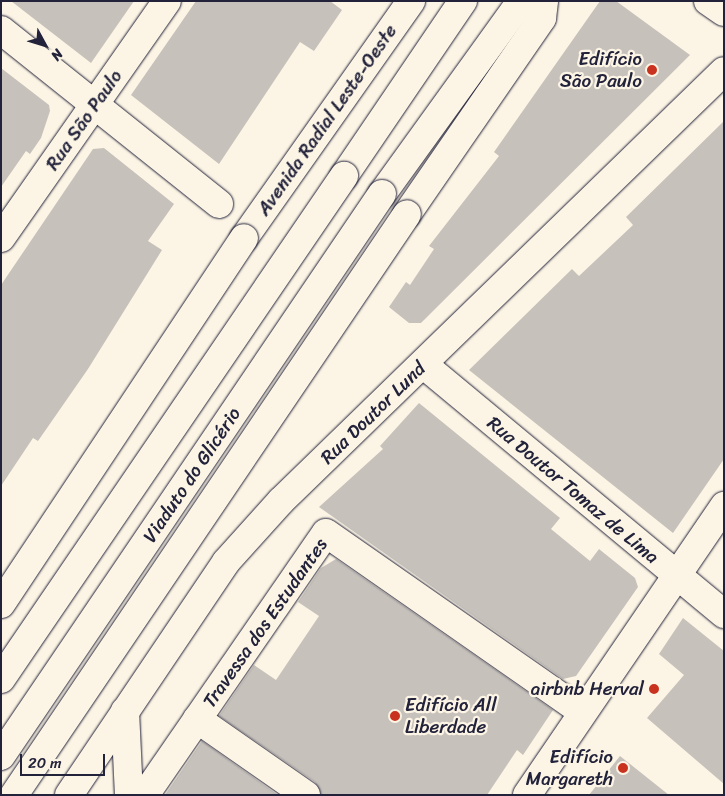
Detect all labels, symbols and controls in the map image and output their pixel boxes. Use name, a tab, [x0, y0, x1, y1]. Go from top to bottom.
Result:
north arrow	[20, 20, 70, 70]
street label: Avenida Radial Leste-Oeste	[252, 20, 402, 220]
text: N	[44, 43, 70, 66]
place label: Edifício São Paulo	[560, 48, 642, 92]
marker: Edifício São Paulo	[646, 64, 658, 76]
street label: Rua São Paulo	[41, 65, 127, 175]
street label: Rua Doutor Lund	[316, 357, 430, 469]
street label: Viaduto do Glicério	[138, 403, 246, 547]
street label: Rua Doutor Tomaz de Lima	[482, 411, 664, 569]
street label: Travessa dos Estudantes	[198, 534, 332, 712]
place label: airbnb Herval	[531, 678, 644, 700]
marker: airbnb Herval	[648, 683, 660, 695]
place label: Edifício All Liberdade	[405, 694, 497, 738]
marker: Edifício All Liberdade	[389, 710, 401, 722]
scale bar	[22, 744, 108, 776]
place label: Edifício Margareth	[526, 746, 613, 790]
text: 20 m	[28, 750, 62, 776]
marker: Edifício Margareth	[617, 762, 629, 774]

